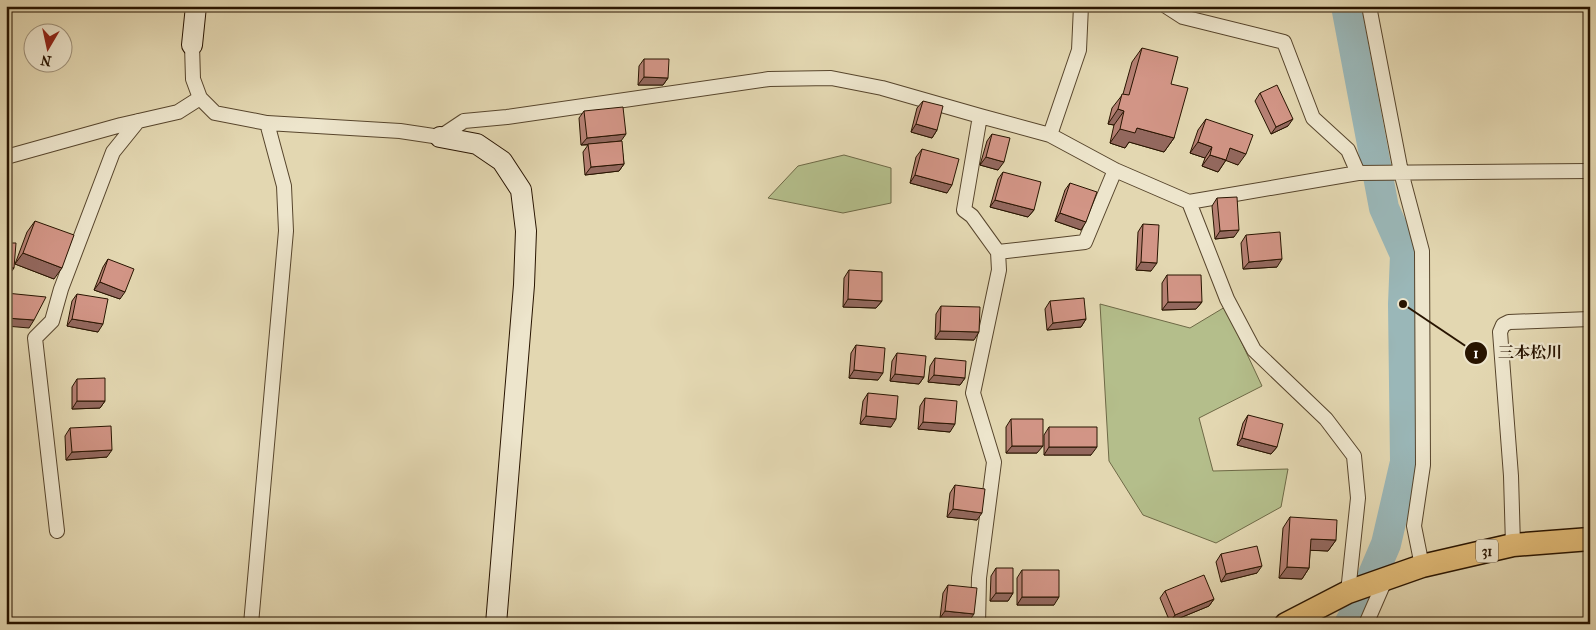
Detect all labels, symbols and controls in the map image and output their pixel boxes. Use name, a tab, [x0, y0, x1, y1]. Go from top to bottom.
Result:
north arrow	[22, 22, 72, 72]
text: N	[39, 51, 53, 70]
callout: 三本松川	[1463, 337, 1572, 368]
text: 三本松川	[1498, 343, 1562, 362]
text: 1	[1473, 344, 1479, 362]
road number: 31	[1476, 540, 1498, 562]

